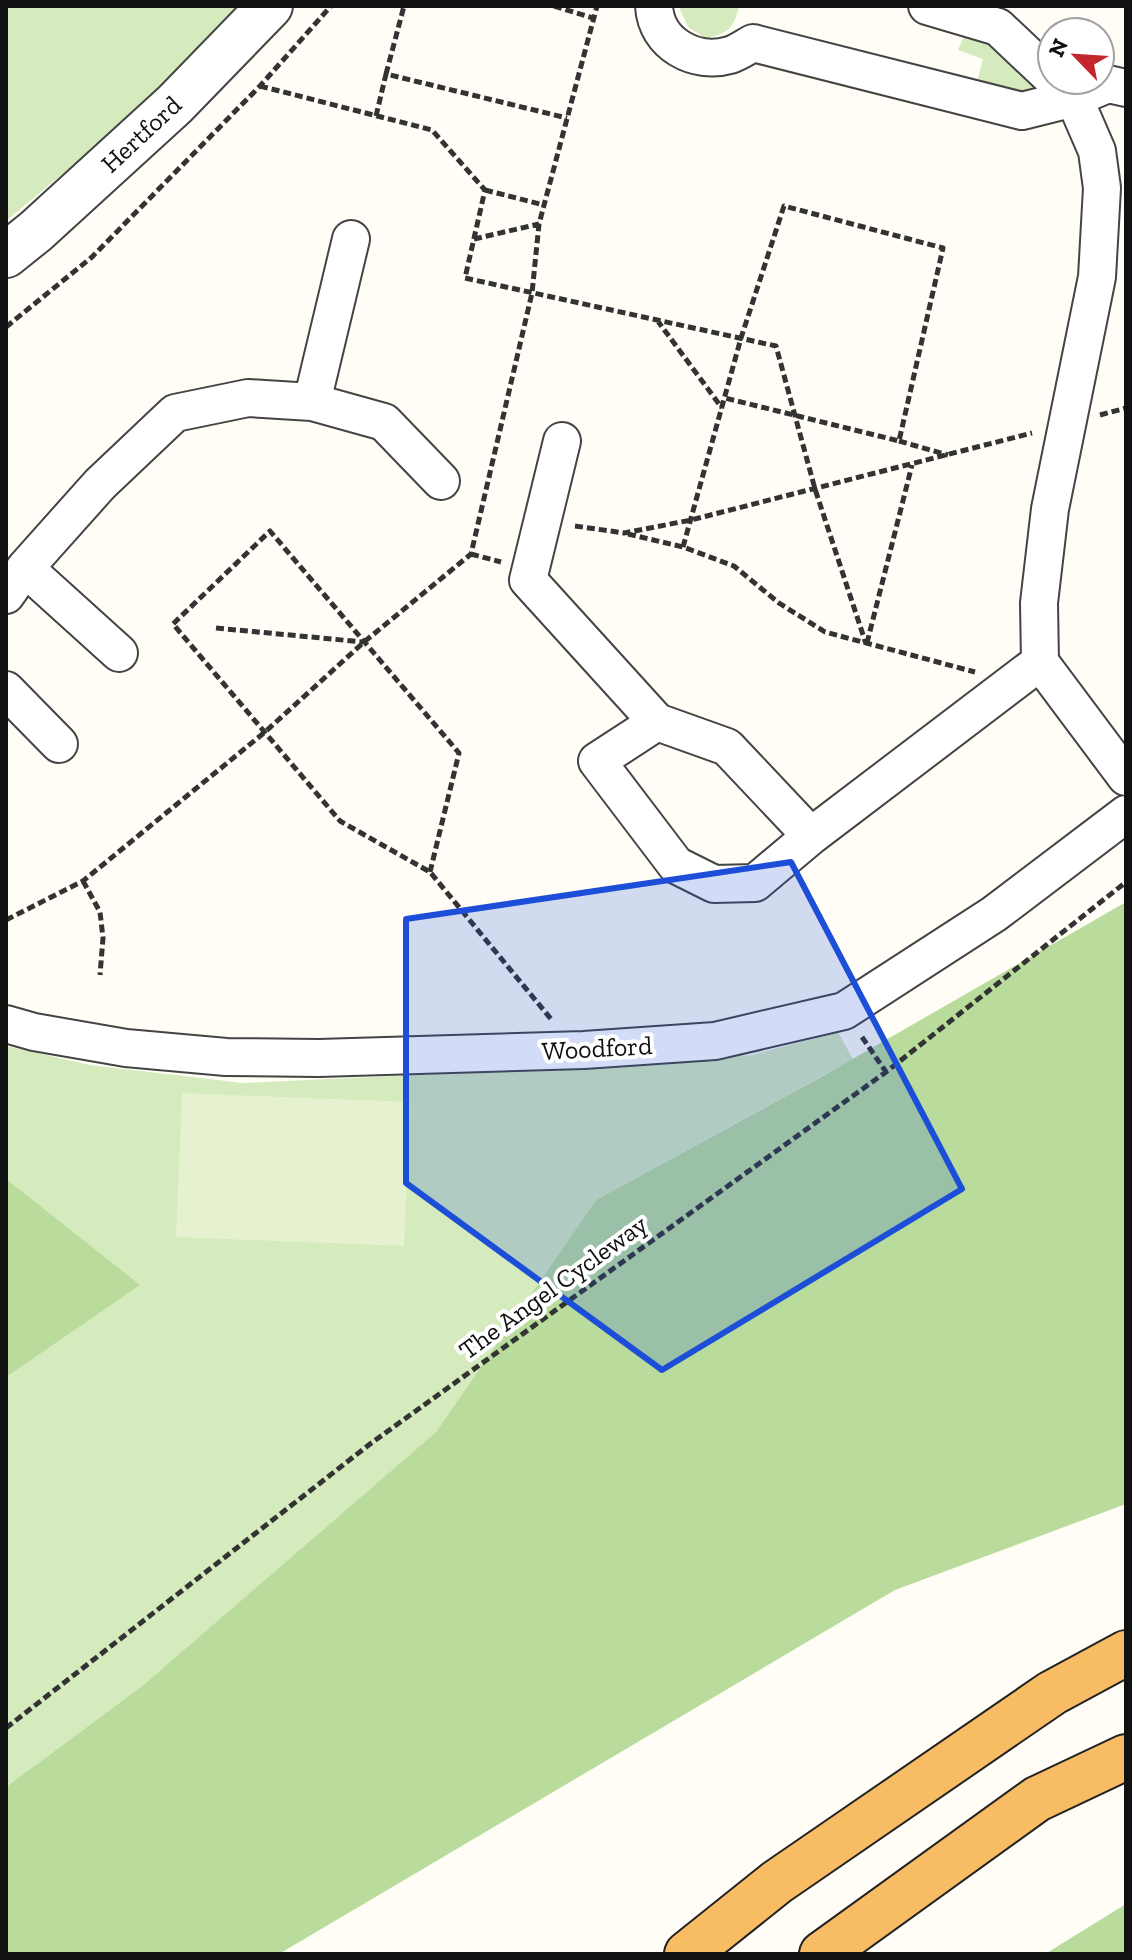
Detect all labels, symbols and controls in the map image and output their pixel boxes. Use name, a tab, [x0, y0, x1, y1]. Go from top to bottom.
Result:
north arrow	[1036, 16, 1116, 96]
text: N	[1043, 34, 1074, 61]
street label: Hertford	[94, 89, 188, 179]
street label: Woodford	[541, 1029, 653, 1067]
street label: The Angel Cycleway	[453, 1208, 654, 1366]

